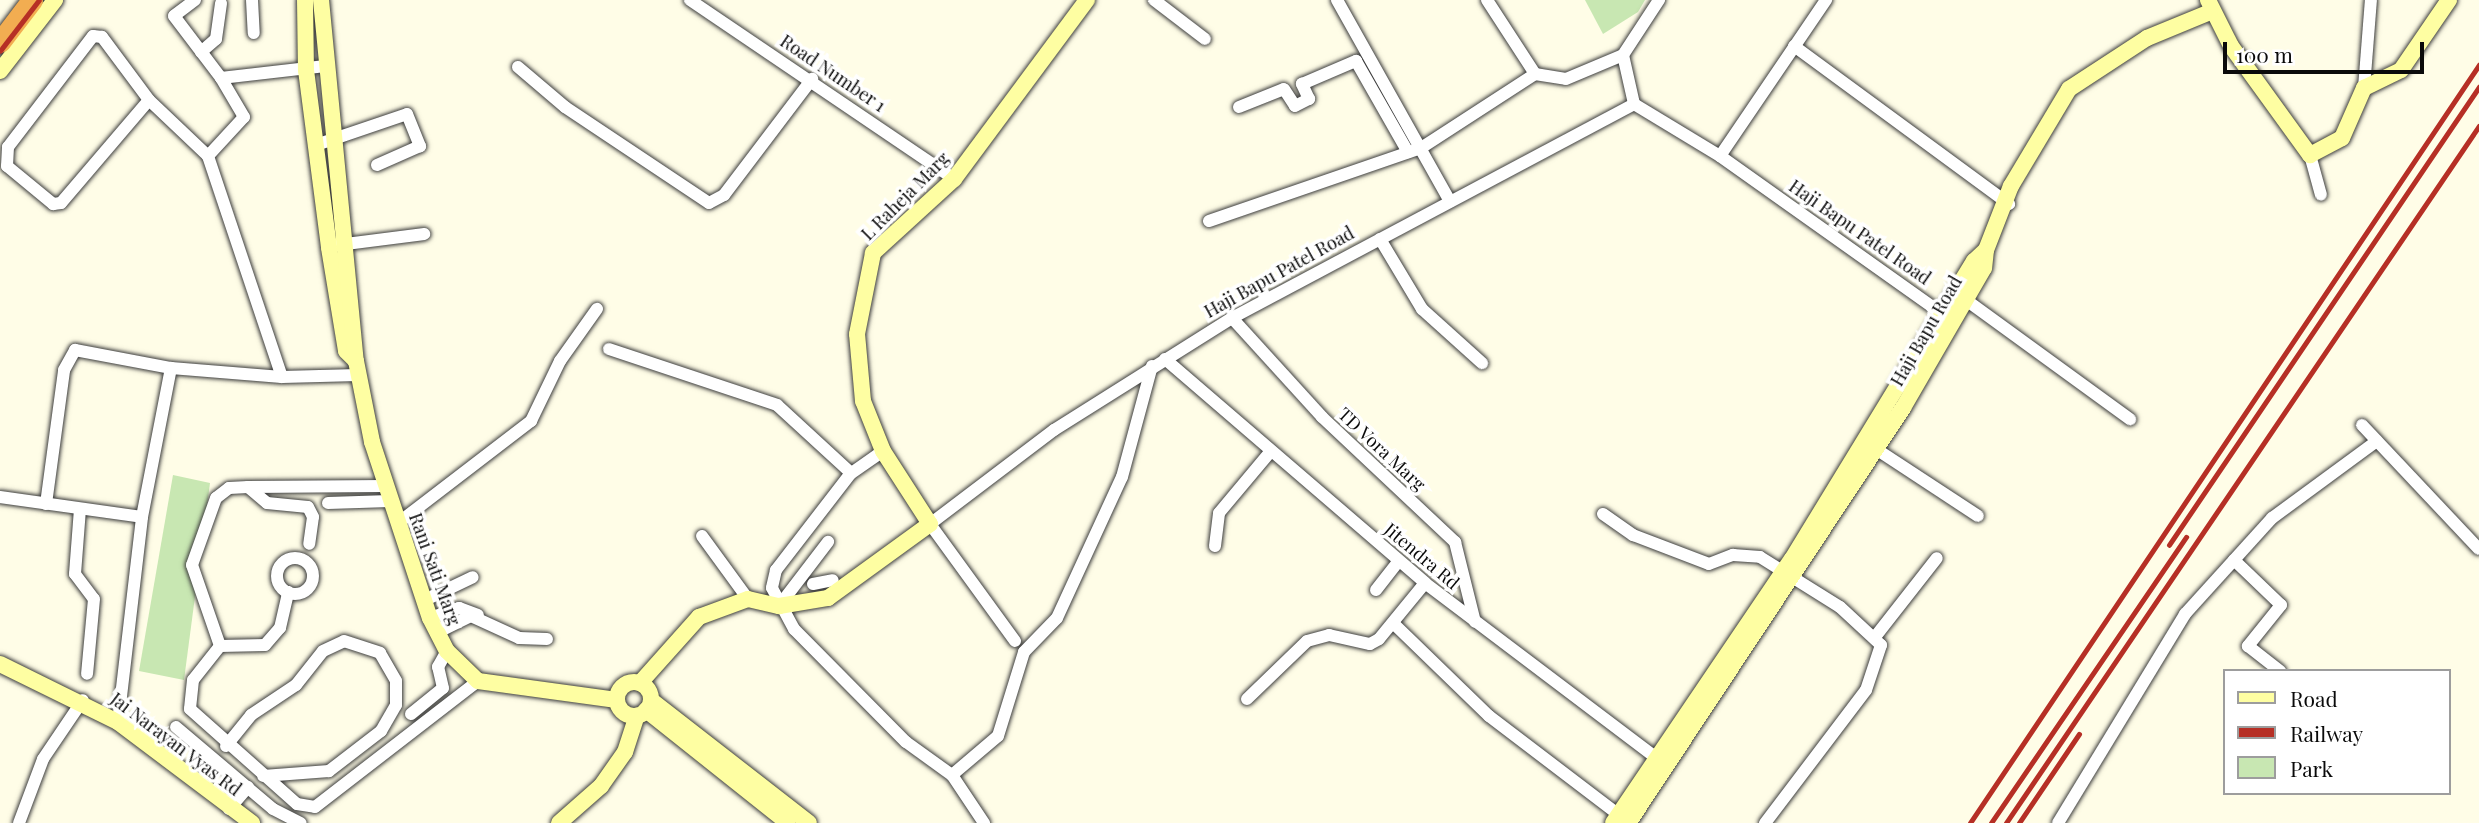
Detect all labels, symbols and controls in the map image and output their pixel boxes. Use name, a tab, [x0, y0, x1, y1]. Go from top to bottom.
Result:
scale bar	[2227, 28, 2428, 72]
street label: Road Number 1	[776, 30, 890, 116]
text: 100 m	[2236, 40, 2293, 68]
street label: L Raheja Marg	[856, 147, 954, 245]
street label: Haji Bapu Patel Road	[1785, 175, 1935, 289]
street label: Haji Bapu Patel Road	[1200, 222, 1358, 322]
street label: Haji Bapu Road	[1886, 272, 1966, 390]
street label: TD Vora Marg	[1334, 403, 1430, 495]
street label: Rani Sati Marg	[405, 510, 465, 628]
street label: Jitendra Rd	[1380, 518, 1464, 594]
legend	[2224, 669, 2451, 795]
text: Road	[2290, 684, 2338, 712]
street label: Jai Narayan Vyas Rd	[106, 688, 246, 800]
text: Railway	[2290, 719, 2363, 747]
text: Park	[2290, 754, 2333, 782]

